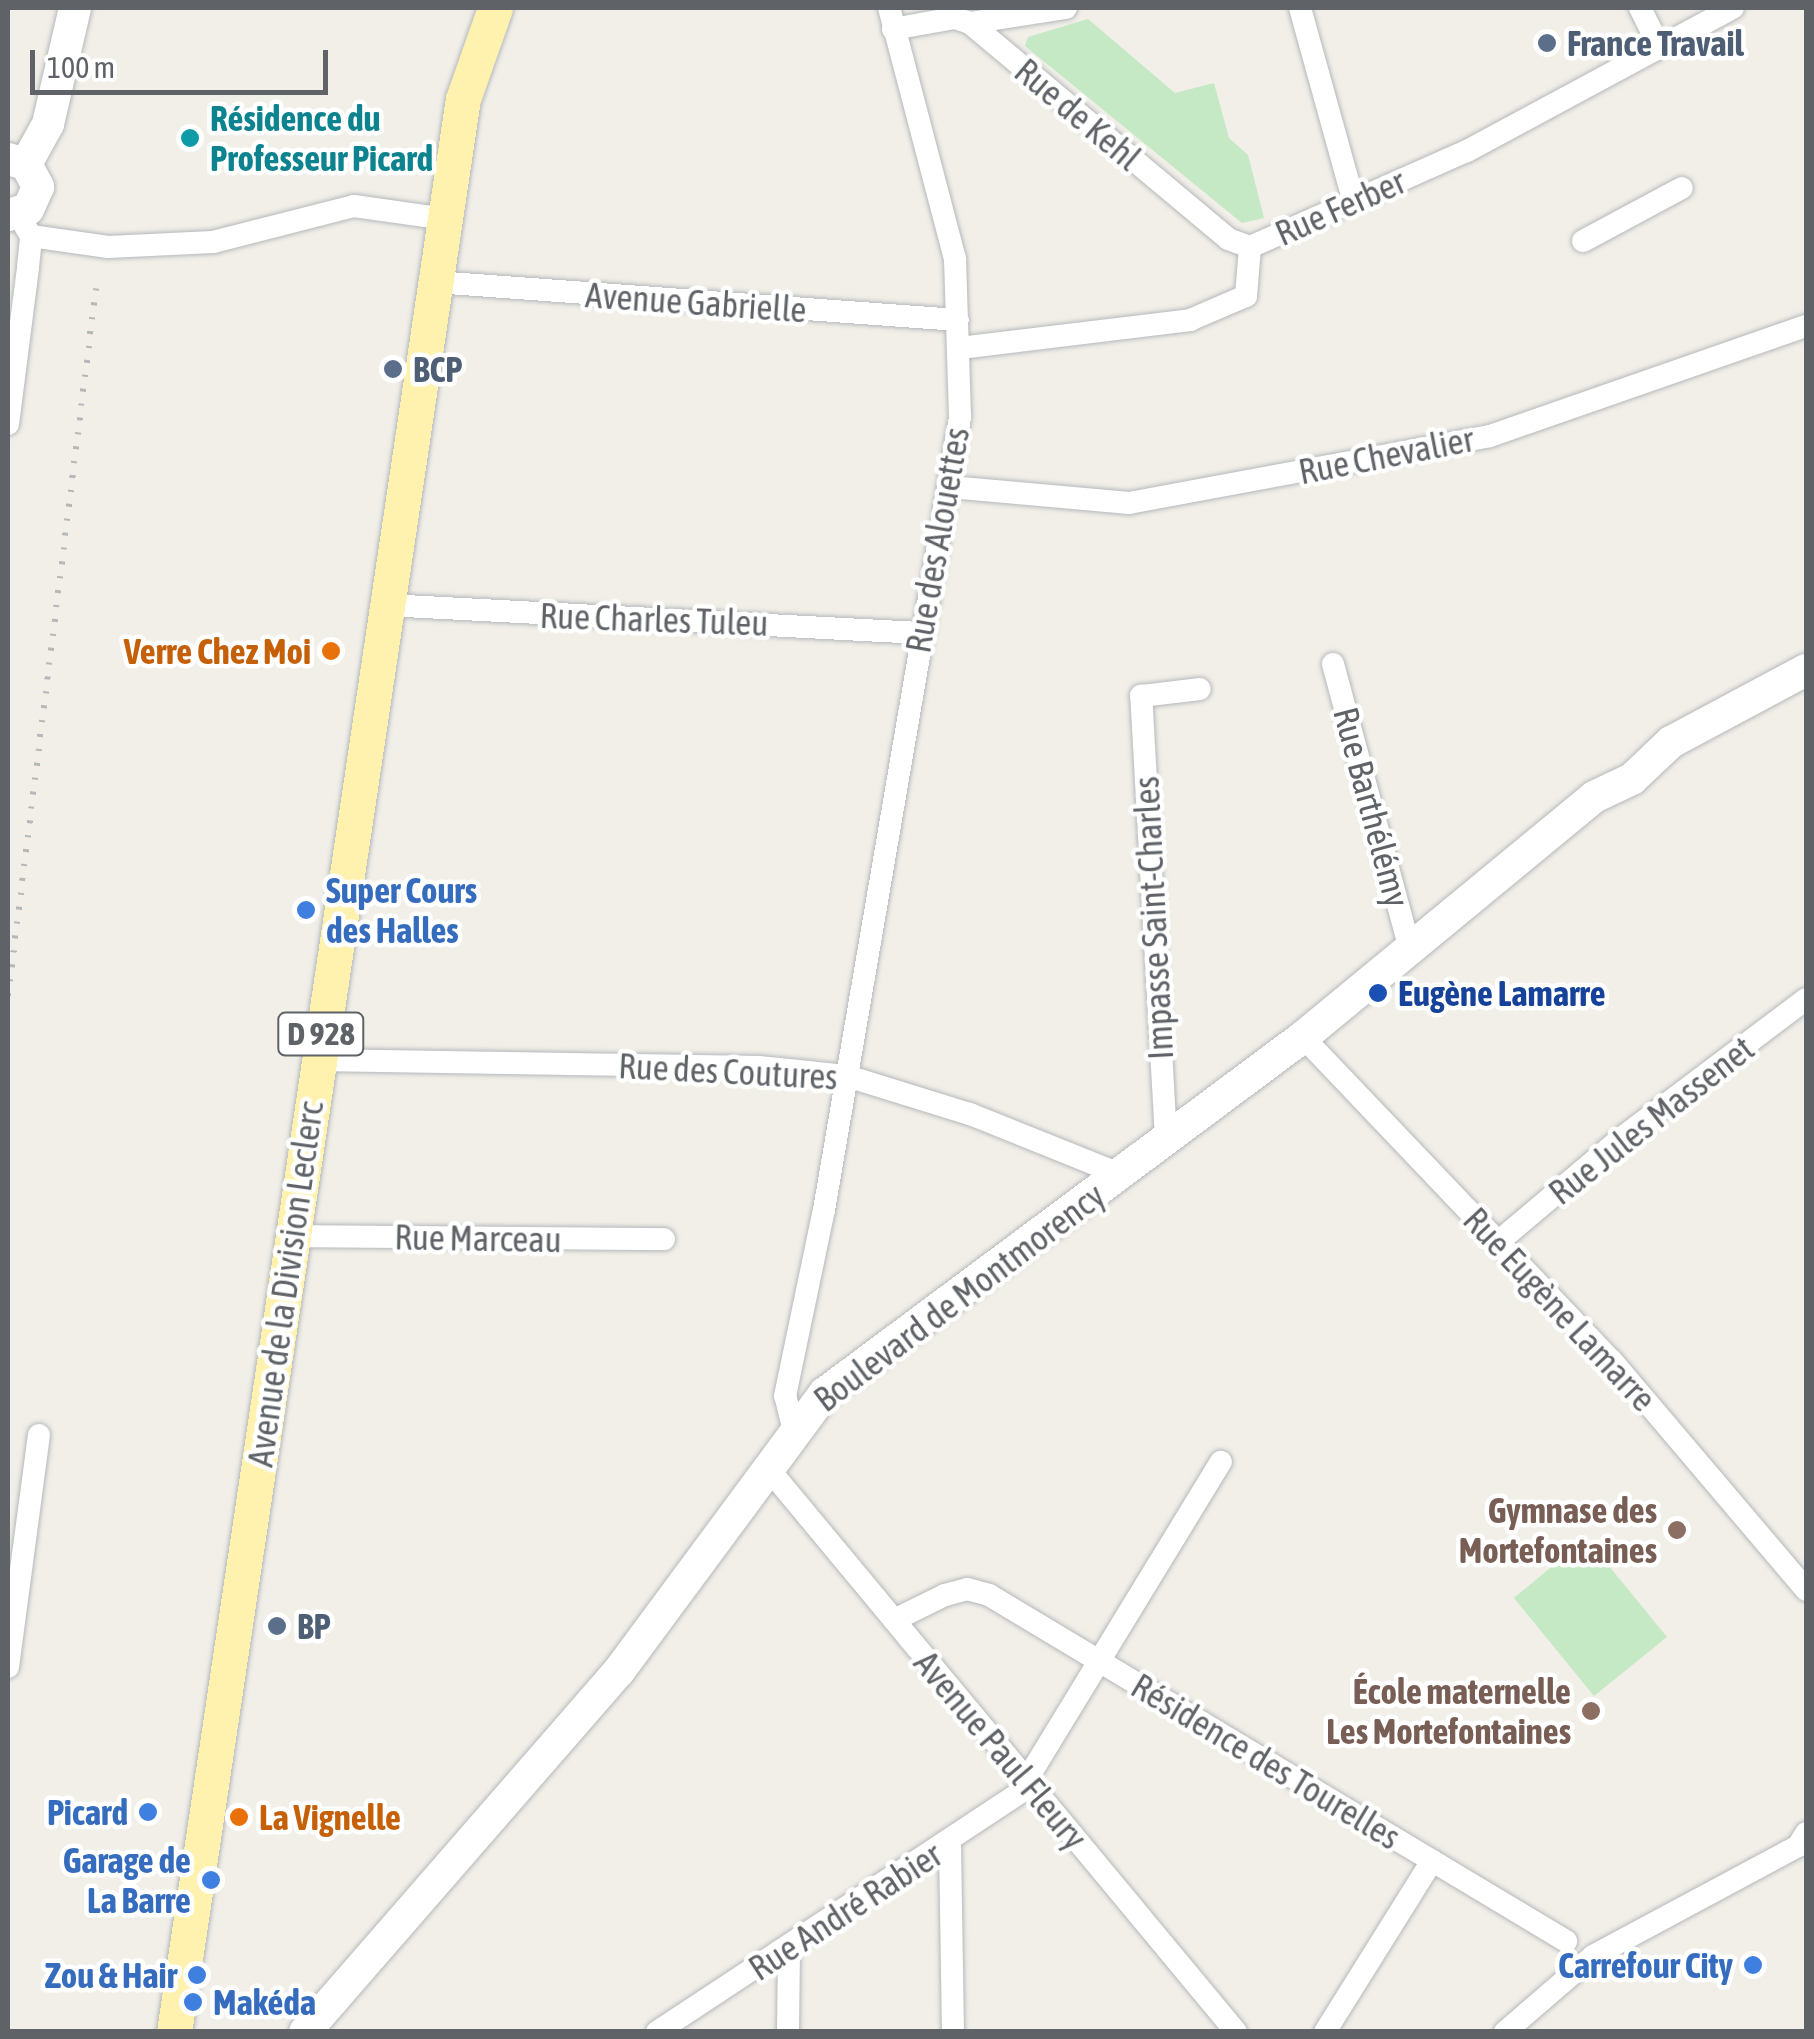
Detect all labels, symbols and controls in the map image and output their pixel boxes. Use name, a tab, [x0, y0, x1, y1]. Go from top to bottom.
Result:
place label: France Travail	[1567, 22, 1744, 64]
scale bar	[35, 30, 332, 92]
marker: France Travail	[1536, 32, 1558, 54]
street label: Rue de Kehl	[1007, 49, 1149, 179]
text: 100 m	[47, 50, 115, 84]
place label: Résidence du Professeur Picard	[210, 97, 433, 179]
marker: Résidence du Professeur Picard	[179, 127, 201, 149]
street label: Rue Ferber	[1269, 160, 1411, 254]
street label: Avenue Gabrielle	[584, 273, 808, 331]
place label: BCP	[413, 348, 462, 390]
marker: BCP	[382, 358, 404, 380]
street label: Rue Chevalier	[1295, 417, 1477, 493]
street label: Rue des Alouettes	[897, 424, 977, 656]
street label: Rue Charles Tuleu	[539, 594, 769, 644]
place label: Verre Chez Moi	[124, 630, 311, 672]
marker: Verre Chez Moi	[320, 640, 342, 662]
street label: Rue Barthélémy	[1325, 702, 1419, 912]
street label: Impasse Saint-Charles	[1125, 775, 1181, 1061]
place label: Super Cours des Halles	[326, 869, 477, 951]
marker: Super Cours des Halles	[295, 899, 317, 921]
place label: Eugène Lamarre	[1398, 972, 1606, 1014]
marker: Eugène Lamarre	[1367, 982, 1389, 1004]
road number: D 928	[276, 1007, 366, 1061]
street label: Rue Jules Massenet	[1540, 1027, 1762, 1213]
street label: Rue des Coutures	[617, 1044, 839, 1098]
street label: Avenue de la Division Leclerc	[239, 1099, 331, 1469]
street label: Boulevard de Montmorency	[805, 1174, 1113, 1420]
street label: Rue Eugène Lamarre	[1455, 1199, 1665, 1419]
street label: Rue Marceau	[394, 1216, 562, 1260]
place label: Gymnase des Mortefontaines	[1459, 1489, 1657, 1571]
marker: Gymnase des Mortefontaines	[1666, 1519, 1688, 1541]
place label: BP	[297, 1605, 331, 1647]
marker: BP	[266, 1615, 288, 1637]
street label: Avenue Paul Fleury	[906, 1642, 1096, 1858]
street label: Résidence des Tourelles	[1124, 1664, 1408, 1858]
place label: École maternelle Les Mortefontaines	[1326, 1670, 1571, 1752]
marker: École maternelle Les Mortefontaines	[1580, 1700, 1602, 1722]
place label: Picard	[47, 1791, 128, 1833]
place label: La Vignelle	[259, 1796, 401, 1838]
marker: Picard	[137, 1801, 159, 1823]
marker: La Vignelle	[228, 1806, 250, 1828]
street label: Rue André Rabier	[741, 1833, 949, 1989]
place label: Garage de La Barre	[63, 1839, 191, 1921]
marker: Garage de La Barre	[200, 1869, 222, 1891]
place label: Carrefour City	[1558, 1944, 1733, 1986]
place label: Zou & Hair	[45, 1954, 177, 1996]
marker: Carrefour City	[1742, 1954, 1764, 1976]
marker: Zou & Hair	[186, 1964, 208, 1986]
place label: Makéda	[213, 1981, 316, 2023]
marker: Makéda	[182, 1991, 204, 2013]

